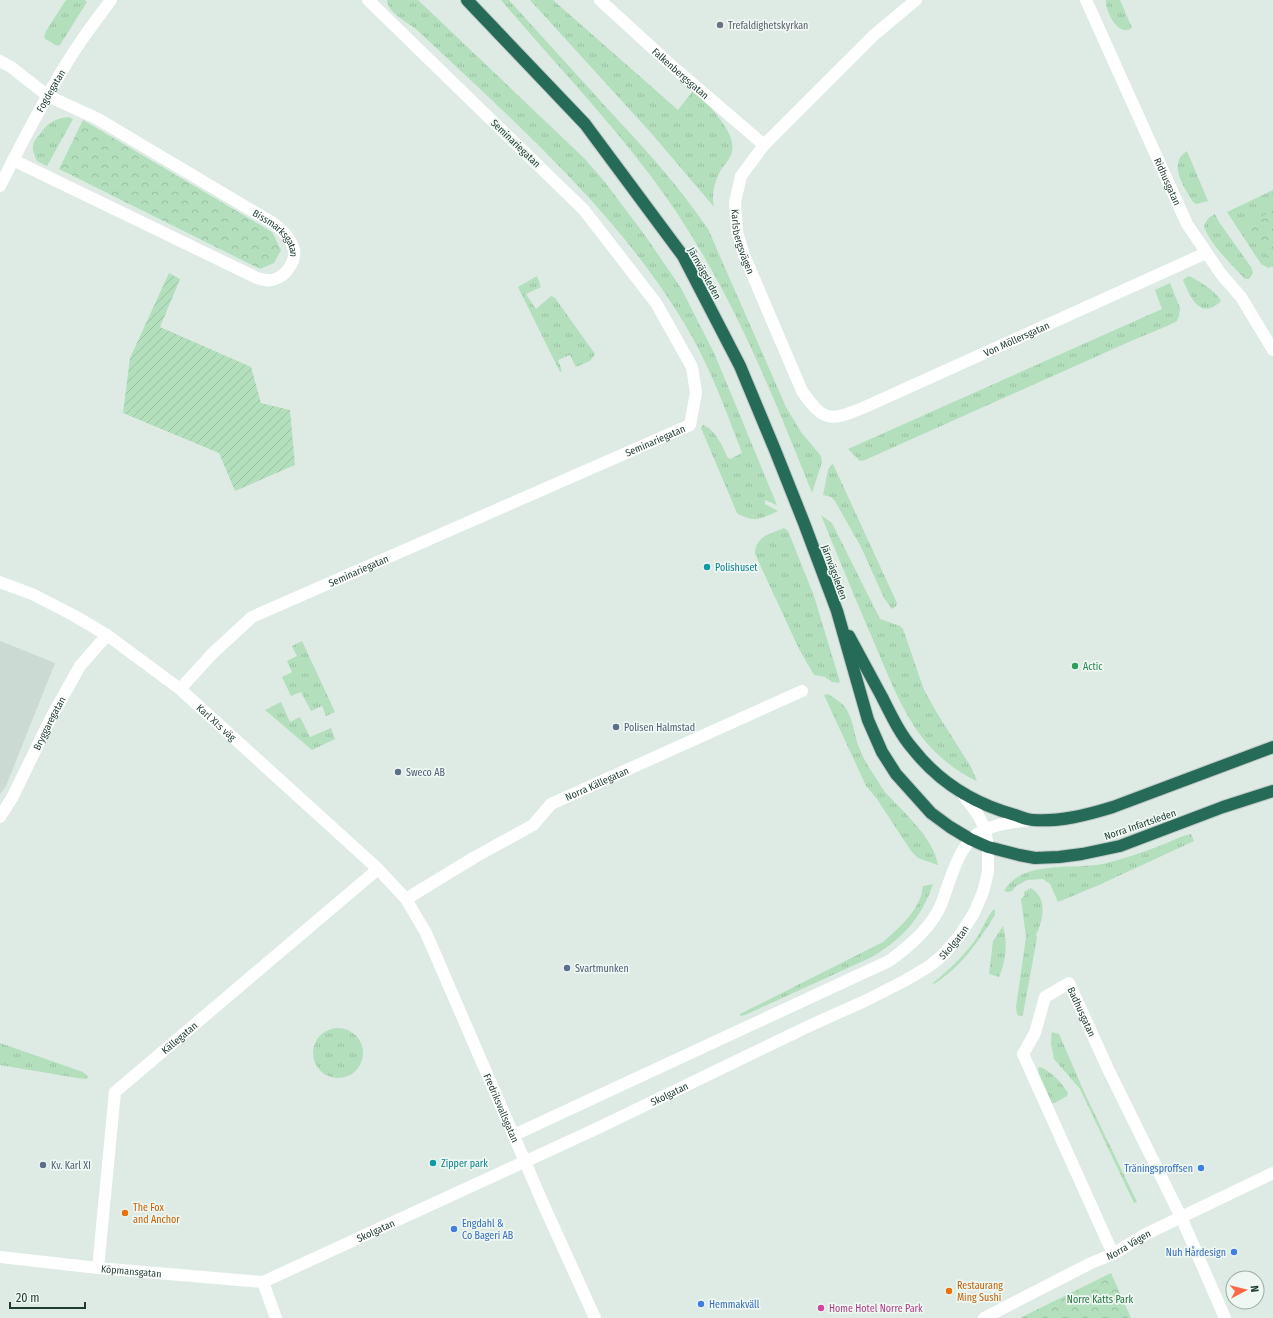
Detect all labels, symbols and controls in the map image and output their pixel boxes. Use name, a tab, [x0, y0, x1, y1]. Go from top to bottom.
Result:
marker: Trefaldighetskyrkan	[715, 20, 725, 30]
place label: Trefaldighetskyrkan	[728, 20, 808, 32]
street label: Falkenbergsgatan	[649, 46, 711, 102]
street label: Fogdegatan	[34, 68, 68, 114]
street label: Seminariegatan	[488, 117, 542, 170]
street label: Ridhusgatan	[1151, 156, 1183, 208]
street label: Bissmarksgatan	[250, 207, 299, 258]
street label: Karlsbergsvägen	[728, 209, 756, 276]
street label: Järnvägsleden	[685, 245, 723, 302]
street label: Von Möllersgatan	[982, 319, 1052, 360]
street label: Seminariegatan	[624, 423, 687, 460]
street label: Järnvägsleden	[819, 543, 850, 601]
street label: Seminariegatan	[327, 553, 391, 590]
marker: Polishuset	[702, 562, 712, 572]
place label: Polishuset	[715, 562, 758, 574]
marker: Actic	[1070, 661, 1080, 671]
place label: Actic	[1083, 661, 1103, 673]
street label: Bryggaregatan	[31, 695, 69, 752]
street label: Karl XI:s väg	[194, 702, 238, 744]
marker: Polisen Halmstad	[611, 722, 621, 732]
place label: Polisen Halmstad	[624, 722, 695, 734]
street label: Norra Källegatan	[564, 765, 631, 804]
marker: Sweco AB	[393, 767, 403, 777]
place label: Sweco AB	[406, 767, 445, 779]
street label: Norra Infartsleden	[1103, 807, 1178, 843]
street label: Skolgatan	[937, 923, 972, 963]
marker: Svartmunken	[562, 963, 572, 973]
place label: Svartmunken	[575, 963, 629, 975]
street label: Badhusgatan	[1065, 985, 1098, 1039]
street label: Källegatan	[160, 1020, 200, 1057]
street label: Fredriksvallsgatan	[481, 1072, 521, 1144]
street label: Skolgatan	[649, 1080, 690, 1109]
marker: Zipper park	[428, 1158, 438, 1168]
place label: Zipper park	[441, 1158, 488, 1170]
marker: Kv. Karl XI	[38, 1160, 48, 1170]
place label: Kv. Karl XI	[51, 1160, 91, 1172]
place label: Träningsproffsen	[1124, 1163, 1193, 1175]
marker: Träningsproffsen	[1196, 1163, 1206, 1173]
place label: The Fox and Anchor	[133, 1202, 180, 1226]
marker: The Fox and Anchor	[120, 1208, 130, 1218]
street label: Skolgatan	[355, 1217, 397, 1245]
place label: Engdahl & Co Bageri AB	[462, 1218, 514, 1242]
marker: Engdahl & Co Bageri AB	[449, 1224, 459, 1234]
street label: Norra Vägen	[1105, 1228, 1153, 1263]
place label: Nuh Hårdesign	[1166, 1246, 1226, 1259]
marker: Nuh Hårdesign	[1229, 1247, 1239, 1257]
street label: Köpmansgatan	[100, 1263, 162, 1280]
north arrow	[1225, 1270, 1265, 1310]
place label: Restaurang Ming Sushi	[957, 1280, 1003, 1304]
scale bar	[10, 1284, 85, 1310]
text: N	[1248, 1285, 1261, 1293]
marker: Restaurang Ming Sushi	[944, 1286, 954, 1296]
text: 20 m	[16, 1291, 40, 1305]
park label: Norre Katts Park	[1067, 1294, 1134, 1306]
marker: Hemmakväll	[696, 1299, 706, 1309]
place label: Hemmakväll	[709, 1299, 760, 1311]
marker: Home Hotel Norre Park	[816, 1303, 826, 1313]
place label: Home Hotel Norre Park	[829, 1303, 923, 1315]

